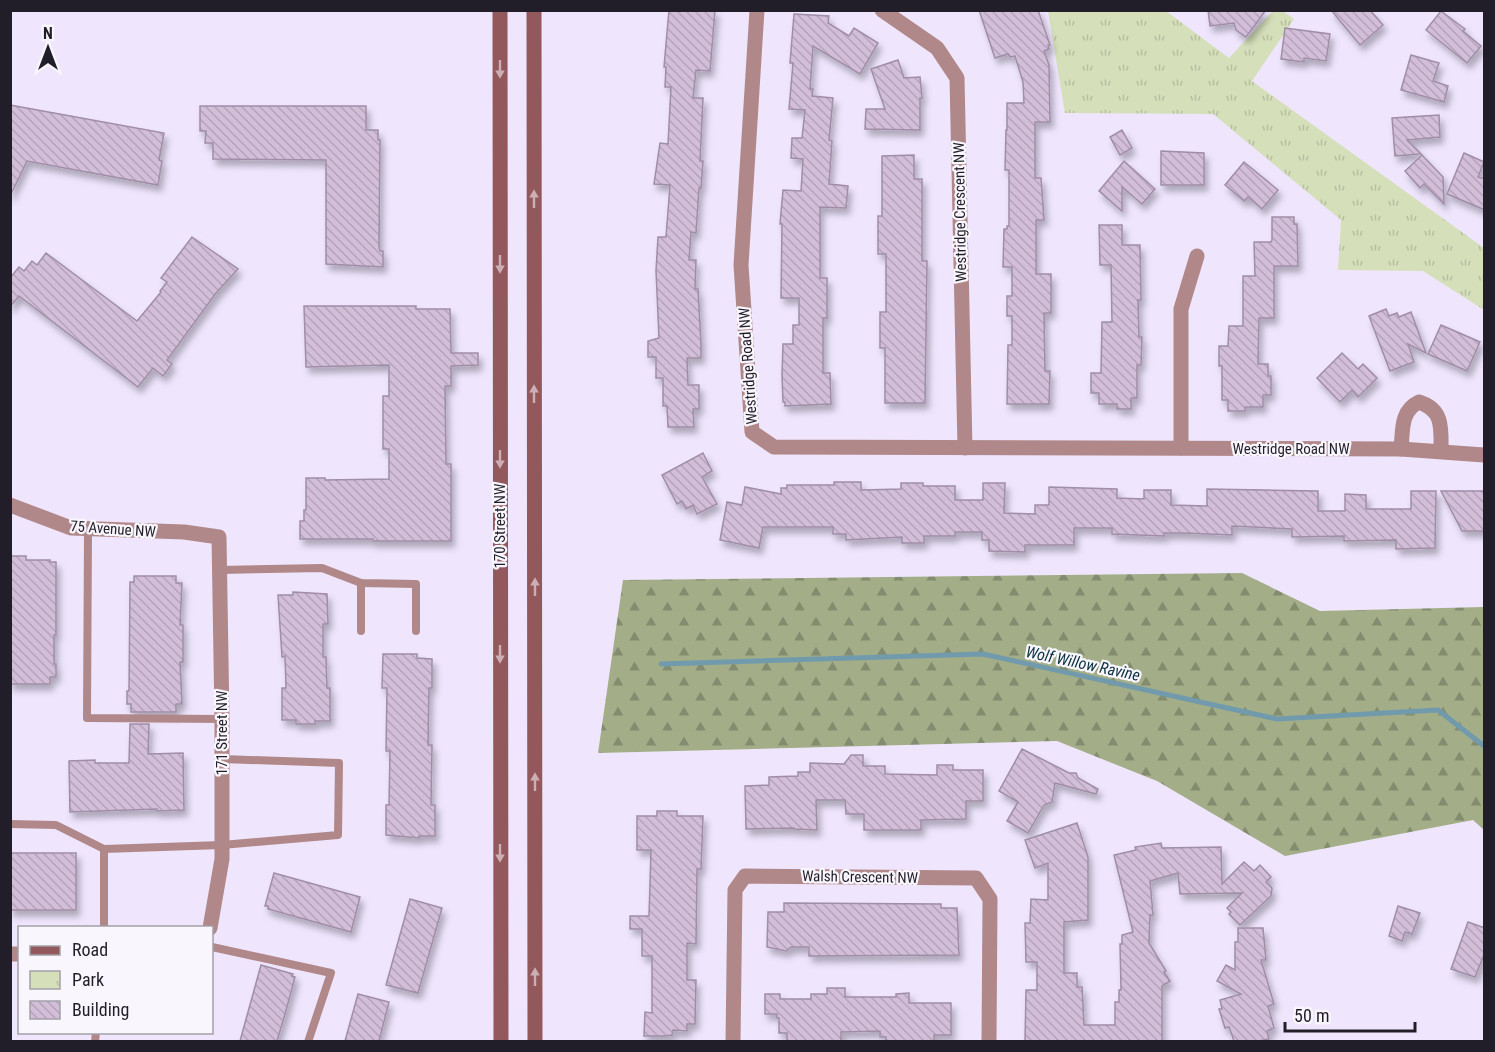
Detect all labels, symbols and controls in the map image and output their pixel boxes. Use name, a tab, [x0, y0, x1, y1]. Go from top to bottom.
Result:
north arrow	[18, 18, 78, 78]
text: N	[43, 24, 53, 43]
one-way arrow	[495, 59, 505, 78]
street label: Westridge Crescent NW	[950, 142, 970, 282]
one-way arrow	[529, 190, 539, 209]
one-way arrow	[495, 254, 505, 273]
street label: Westridge Road NW	[735, 306, 761, 425]
one-way arrow	[529, 385, 539, 404]
street label: Westridge Road NW	[1232, 440, 1350, 458]
one-way arrow	[495, 449, 505, 468]
street label: 170 Street NW	[491, 483, 509, 568]
street label: 75 Avenue NW	[70, 517, 157, 541]
one-way arrow	[530, 578, 540, 597]
water label: Wolf Willow Ravine	[1024, 642, 1142, 685]
one-way arrow	[495, 644, 505, 663]
street label: 171 Street NW	[213, 690, 231, 775]
one-way arrow	[530, 773, 540, 792]
one-way arrow	[495, 843, 505, 862]
street label: Walsh Crescent NW	[802, 867, 919, 887]
legend	[18, 926, 213, 1034]
text: Road	[72, 939, 108, 960]
one-way arrow	[530, 968, 540, 987]
text: Park	[72, 969, 104, 990]
scale bar	[1285, 995, 1416, 1033]
text: Building	[72, 999, 129, 1020]
text: 50 m	[1294, 1005, 1329, 1026]

